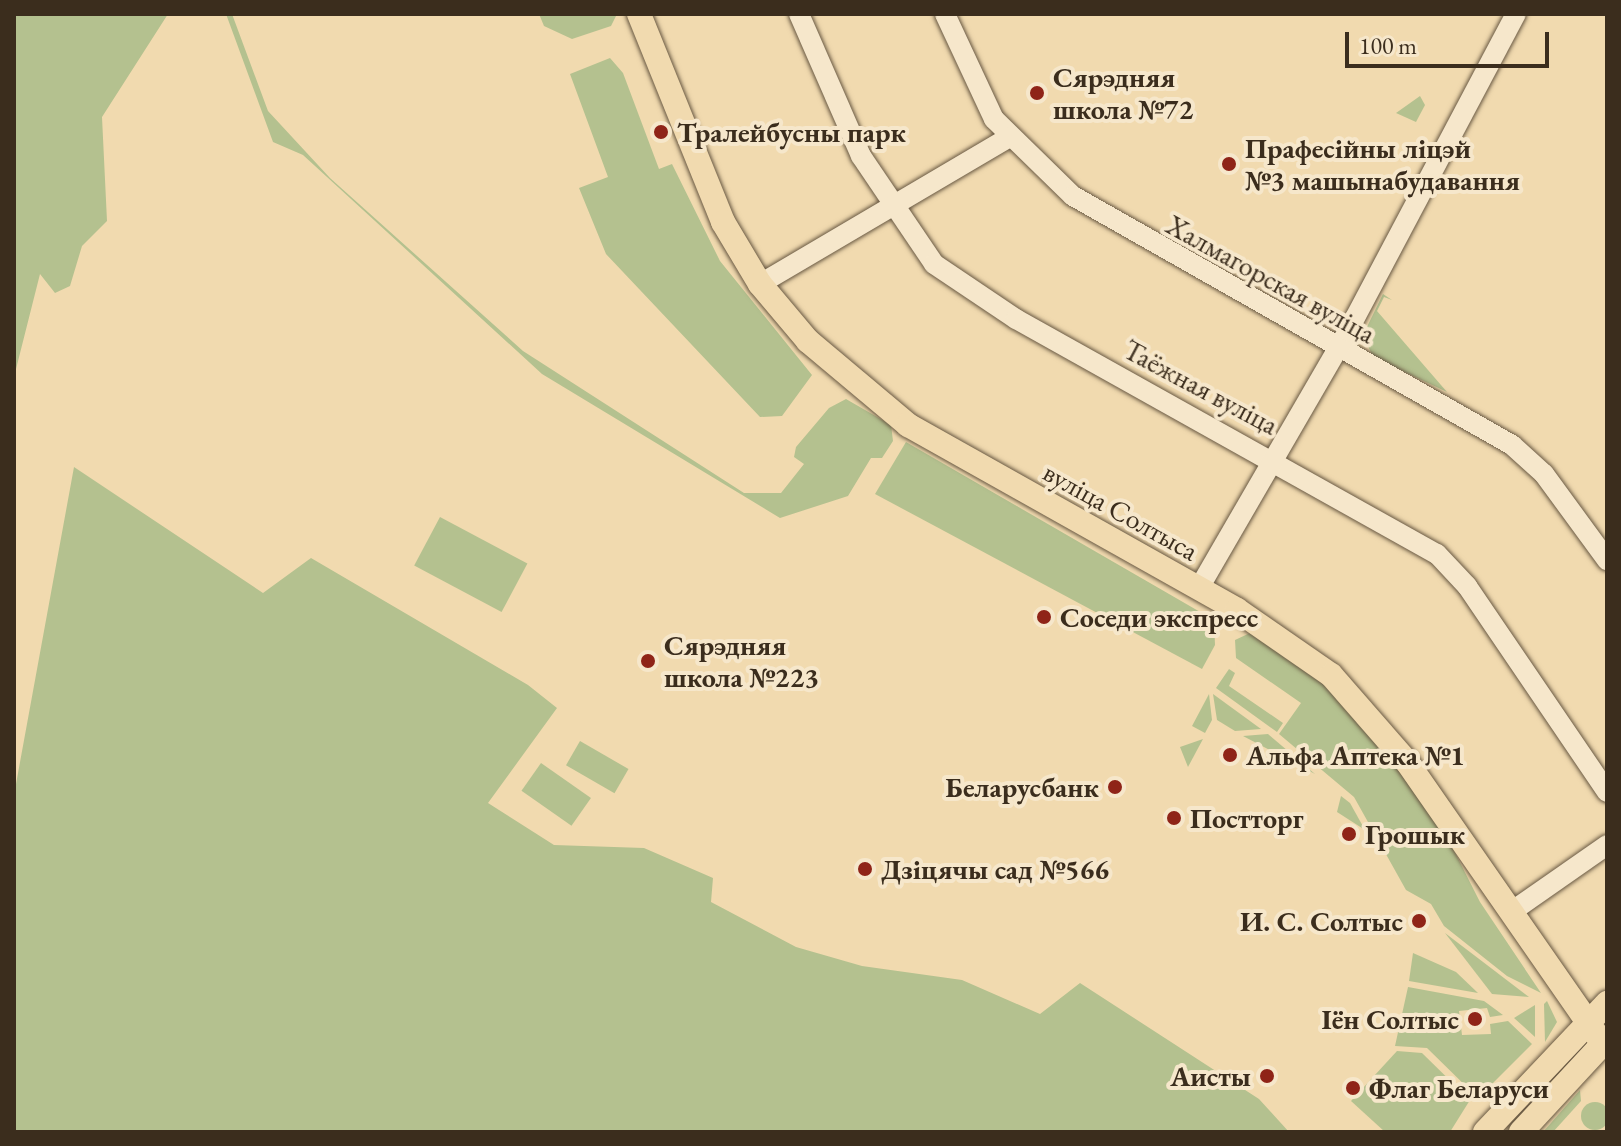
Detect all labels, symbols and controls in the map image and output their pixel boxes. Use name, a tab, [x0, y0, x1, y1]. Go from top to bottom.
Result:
scale bar	[1349, 16, 1553, 66]
text: 100 m	[1359, 30, 1417, 61]
place label: Сярэдняя школа №72	[1053, 60, 1193, 126]
marker: Сярэдняя школа №72	[1028, 84, 1046, 102]
place label: Тралейбусны парк	[677, 115, 906, 149]
marker: Тралейбусны парк	[652, 123, 670, 141]
place label: Прафесійны ліцэй №3 машынабудавання	[1245, 131, 1520, 197]
marker: Прафесійны ліцэй №3 машынабудавання	[1220, 155, 1238, 173]
street label: Халмагорская вуліца	[1161, 208, 1381, 350]
street label: Таёжная вуліца	[1118, 332, 1284, 442]
street label: вуліца Солтыса	[1038, 455, 1204, 567]
place label: Соседи экспресс	[1060, 600, 1258, 634]
marker: Соседи экспресс	[1035, 608, 1053, 626]
place label: Сярэдняя школа №223	[664, 628, 819, 694]
marker: Сярэдняя школа №223	[639, 652, 657, 670]
place label: Альфа Аптека №1	[1246, 738, 1465, 772]
marker: Альфа Аптека №1	[1221, 746, 1239, 764]
place label: Беларусбанк	[945, 770, 1099, 804]
marker: Беларусбанк	[1106, 778, 1124, 796]
place label: Постторг	[1190, 801, 1304, 835]
marker: Постторг	[1165, 809, 1183, 827]
place label: Грошык	[1365, 817, 1465, 851]
marker: Грошык	[1340, 825, 1358, 843]
place label: Дзіцячы сад №566	[881, 852, 1109, 886]
marker: Дзіцячы сад №566	[856, 860, 874, 878]
place label: И. С. Солтыс	[1240, 904, 1403, 938]
marker: И. С. Солтыс	[1410, 912, 1428, 930]
place label: Іён Солтыс	[1321, 1002, 1459, 1036]
marker: Іён Солтыс	[1466, 1010, 1484, 1028]
place label: Аисты	[1170, 1059, 1251, 1093]
marker: Аисты	[1258, 1067, 1276, 1085]
place label: Флаг Беларуси	[1369, 1071, 1549, 1105]
marker: Флаг Беларуси	[1344, 1079, 1362, 1097]

